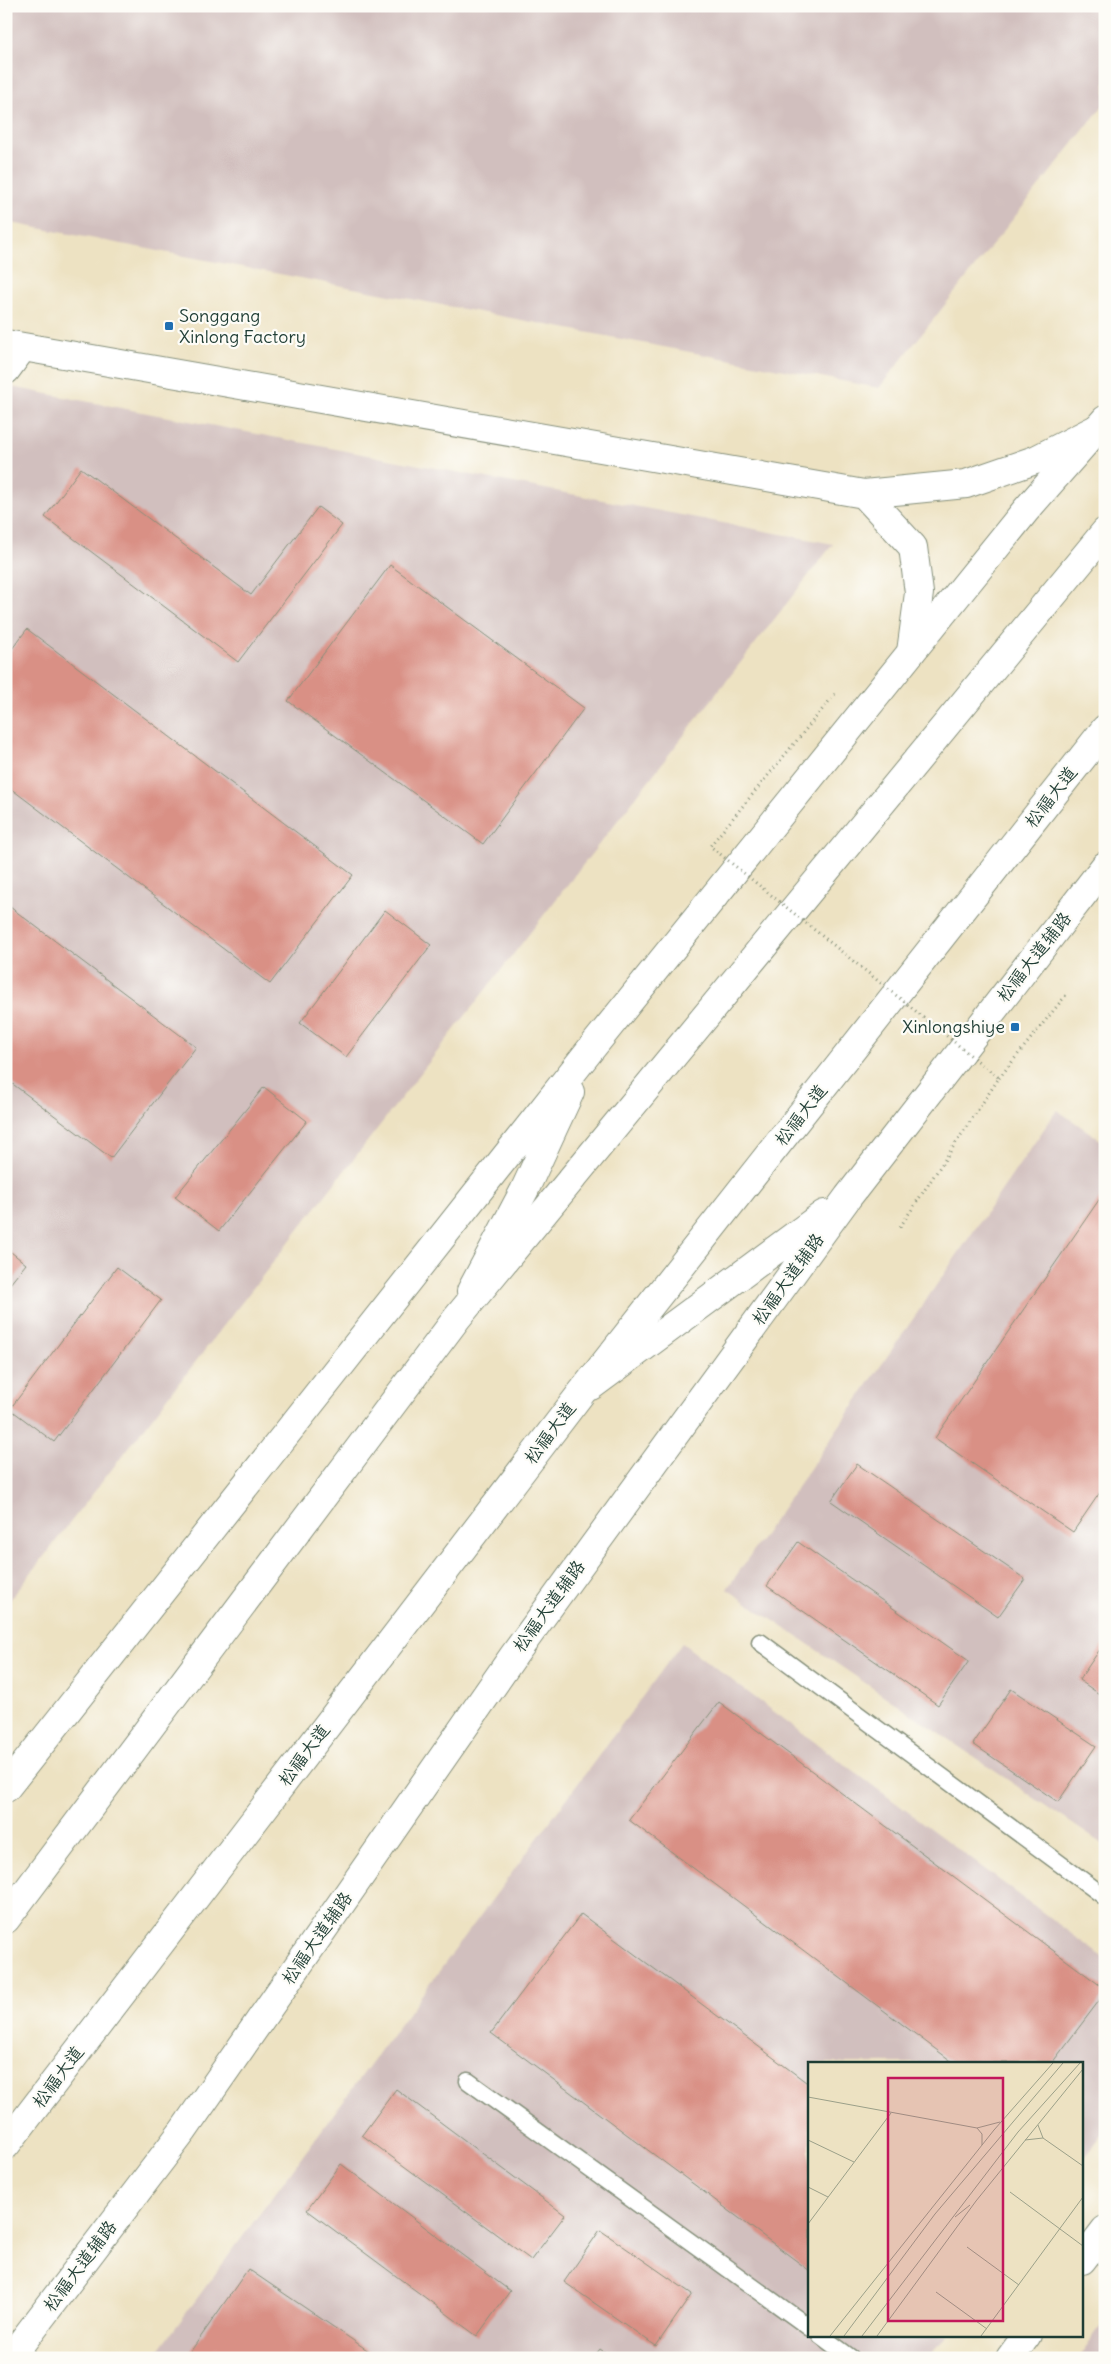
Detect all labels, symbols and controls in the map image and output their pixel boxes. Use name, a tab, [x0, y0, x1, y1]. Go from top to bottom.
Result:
place label: Songgang Xinlong Factory	[179, 304, 306, 348]
marker: Songgang Xinlong Factory	[163, 320, 175, 332]
street label: 松福大道	[1019, 761, 1082, 832]
street label: 松福大道辅路	[991, 907, 1076, 1006]
place label: Xinlongshiye	[902, 1015, 1005, 1038]
marker: Xinlongshiye	[1009, 1021, 1021, 1033]
street label: 松福大道	[769, 1079, 832, 1150]
street label: 松福大道辅路	[747, 1228, 829, 1329]
street label: 松福大道	[519, 1397, 580, 1468]
street label: 松福大道辅路	[508, 1555, 590, 1656]
street label: 松福大道	[273, 1719, 334, 1790]
street label: 松福大道辅路	[276, 1887, 357, 1989]
street label: 松福大道	[27, 2041, 88, 2112]
inset map	[808, 2062, 1084, 2336]
street label: 松福大道辅路	[38, 2216, 121, 2316]

